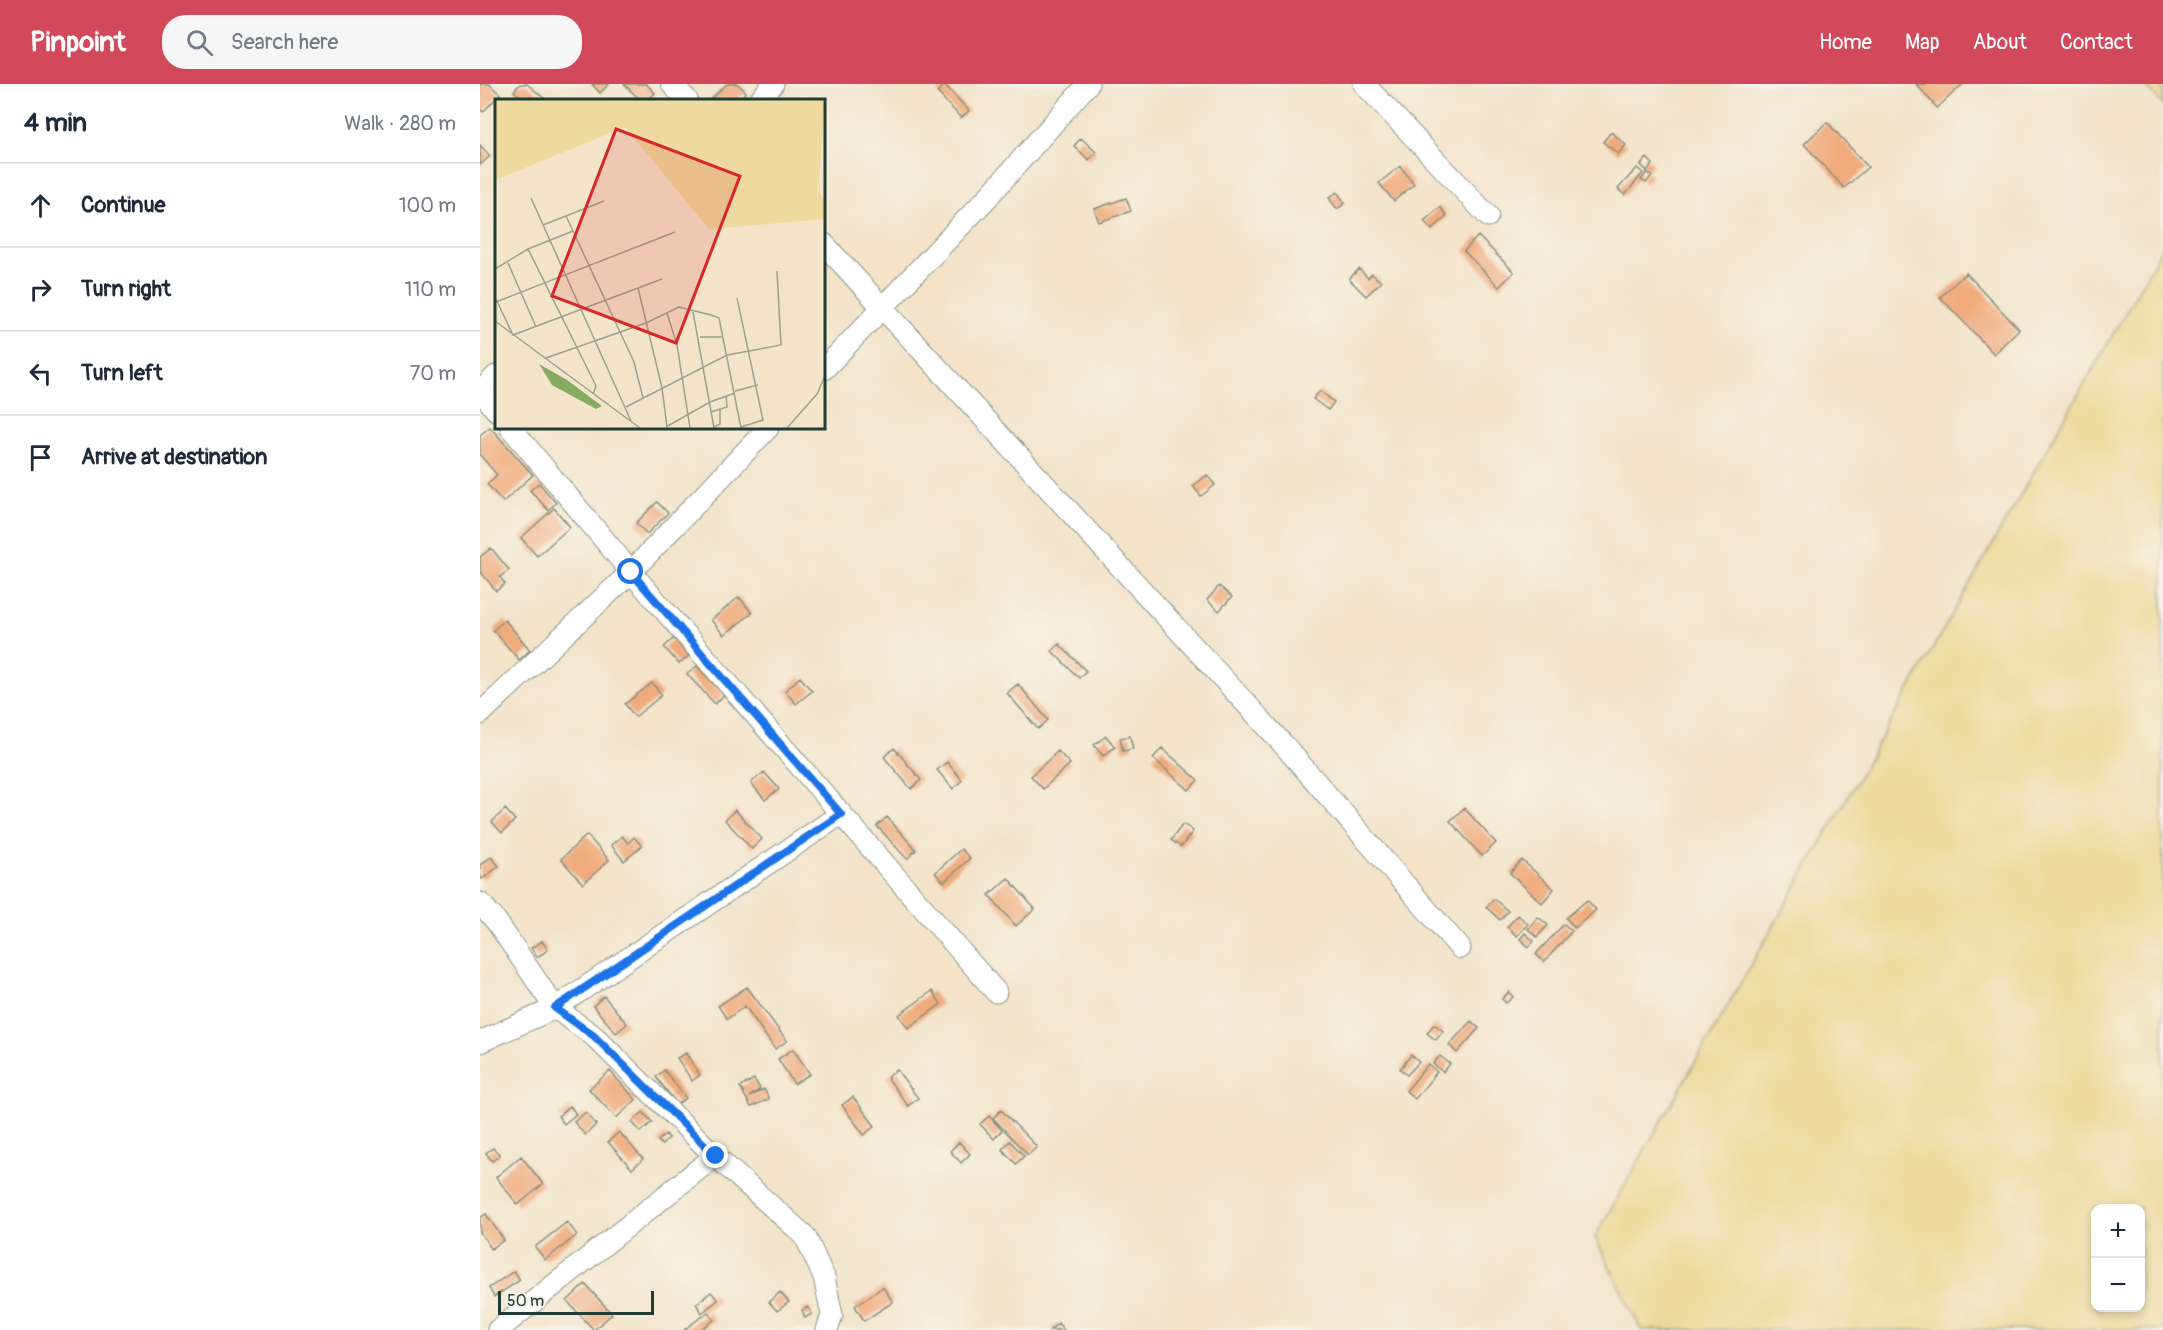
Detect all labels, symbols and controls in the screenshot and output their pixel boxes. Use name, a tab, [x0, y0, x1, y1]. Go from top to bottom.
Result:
search box	[162, 15, 582, 69]
text: Pinpoint	[30, 25, 126, 60]
icon: search	[183, 26, 216, 59]
text: Search here	[231, 28, 338, 56]
text: Home	[1819, 29, 1872, 56]
text: Map	[1905, 29, 1940, 56]
text: About	[1973, 29, 2027, 56]
text: Contact	[2060, 29, 2133, 56]
inset map	[495, 99, 825, 429]
text: 4 min	[24, 107, 87, 139]
text: Walk · 280 m	[344, 111, 456, 136]
icon: ahead	[24, 189, 57, 222]
text: Continue	[81, 191, 165, 219]
text: 100 m	[399, 193, 456, 218]
icon: right	[24, 273, 57, 306]
text: Turn right	[81, 275, 171, 303]
text: 110 m	[405, 277, 456, 302]
icon: left	[24, 357, 57, 390]
text: Turn left	[81, 359, 163, 387]
text: 70 m	[410, 361, 456, 386]
icon: arrive	[24, 441, 57, 474]
text: Arrive at destination	[81, 443, 267, 471]
route start	[617, 558, 643, 584]
route end	[702, 1142, 728, 1168]
map controls	[2091, 1204, 2145, 1312]
button: +	[2091, 1204, 2145, 1258]
button: −	[2091, 1258, 2145, 1312]
scale bar	[498, 1288, 654, 1316]
text: 50 m	[507, 1291, 544, 1311]

